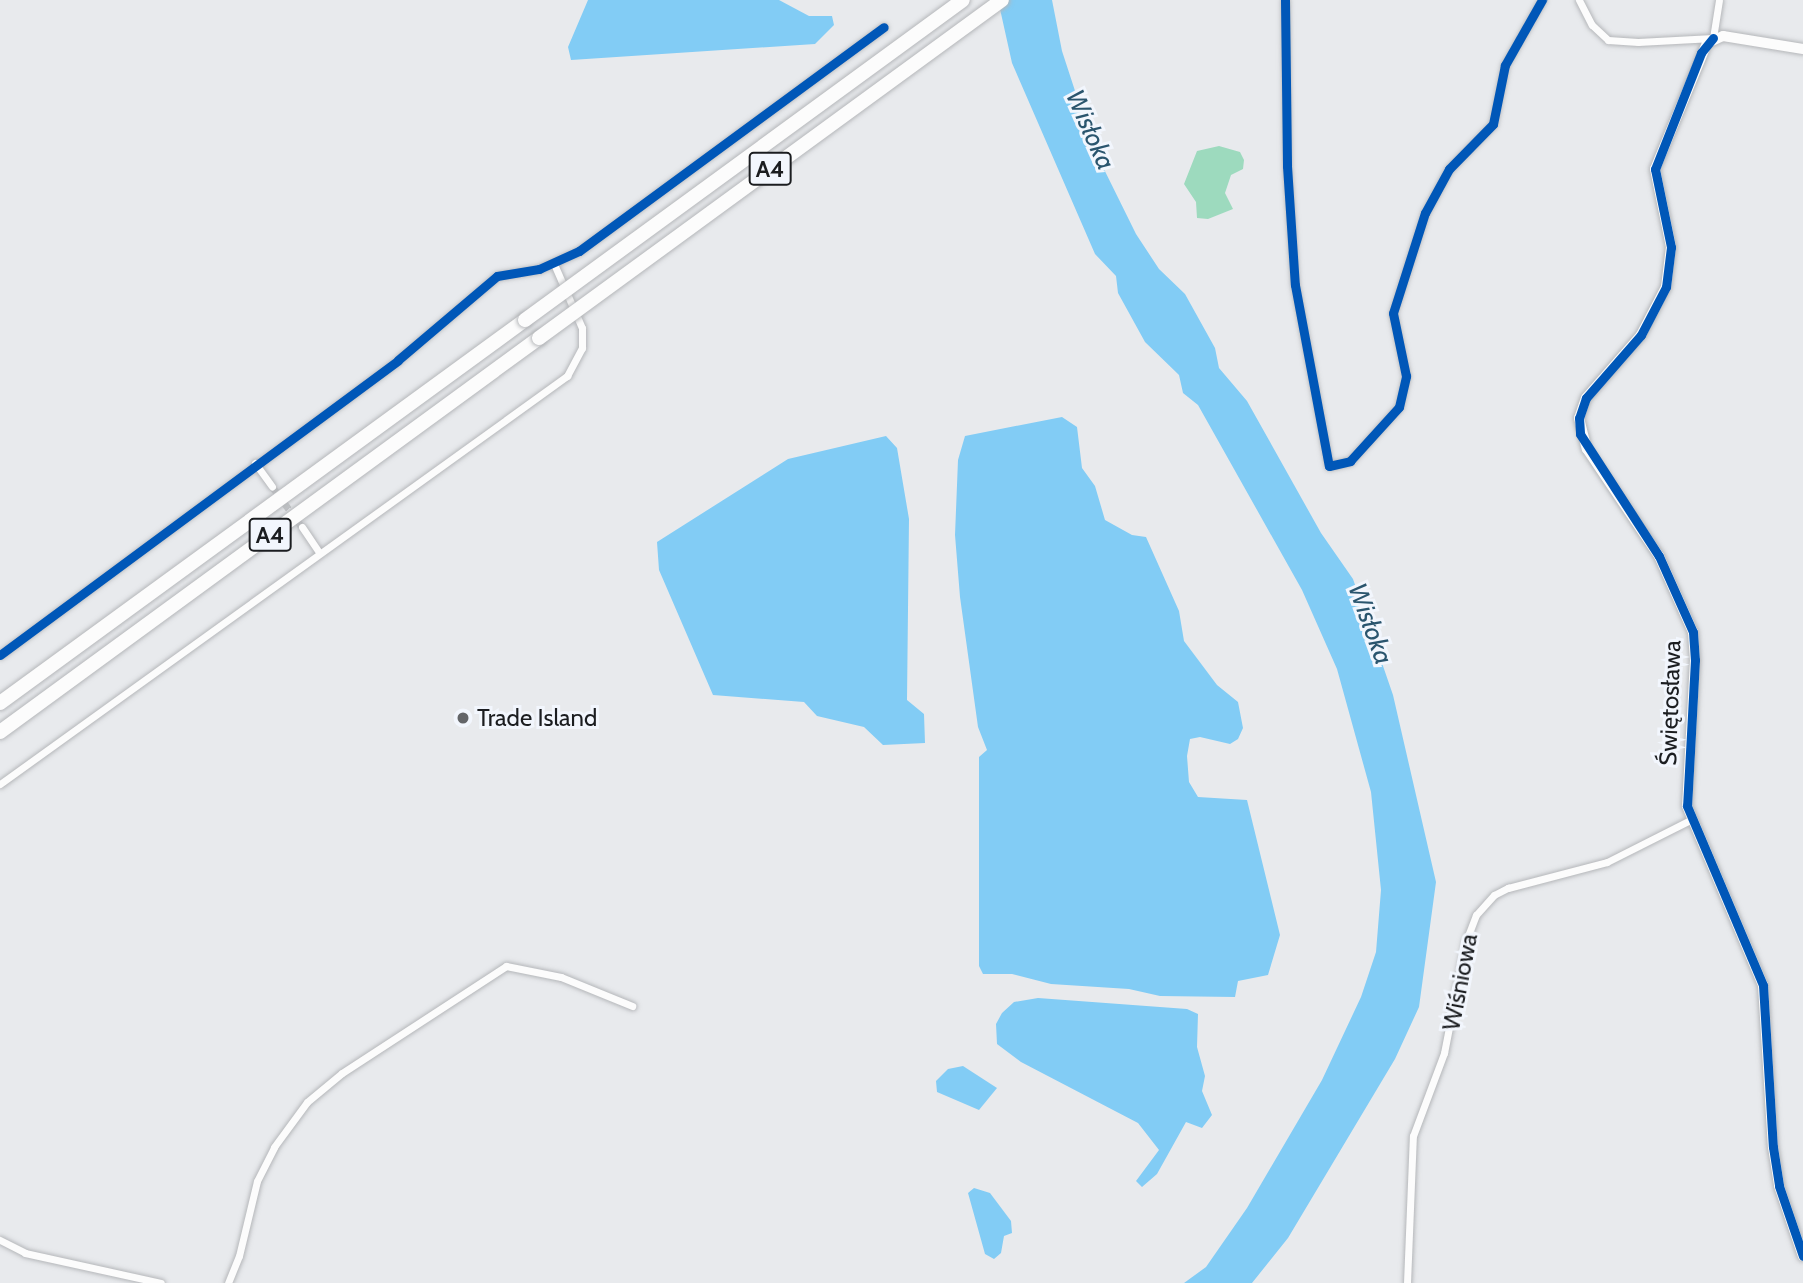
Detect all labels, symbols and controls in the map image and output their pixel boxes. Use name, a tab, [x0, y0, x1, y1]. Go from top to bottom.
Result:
water label: Wisłoka	[1059, 85, 1121, 175]
road number: A4	[747, 150, 793, 188]
road number: A4	[247, 516, 293, 554]
water label: Wisłoka	[1341, 579, 1399, 669]
street label: Świętosława	[1653, 640, 1687, 766]
place label: Trade Island	[477, 704, 597, 732]
marker: Trade Island	[455, 710, 471, 726]
street label: Wiśniowa	[1437, 931, 1483, 1033]

